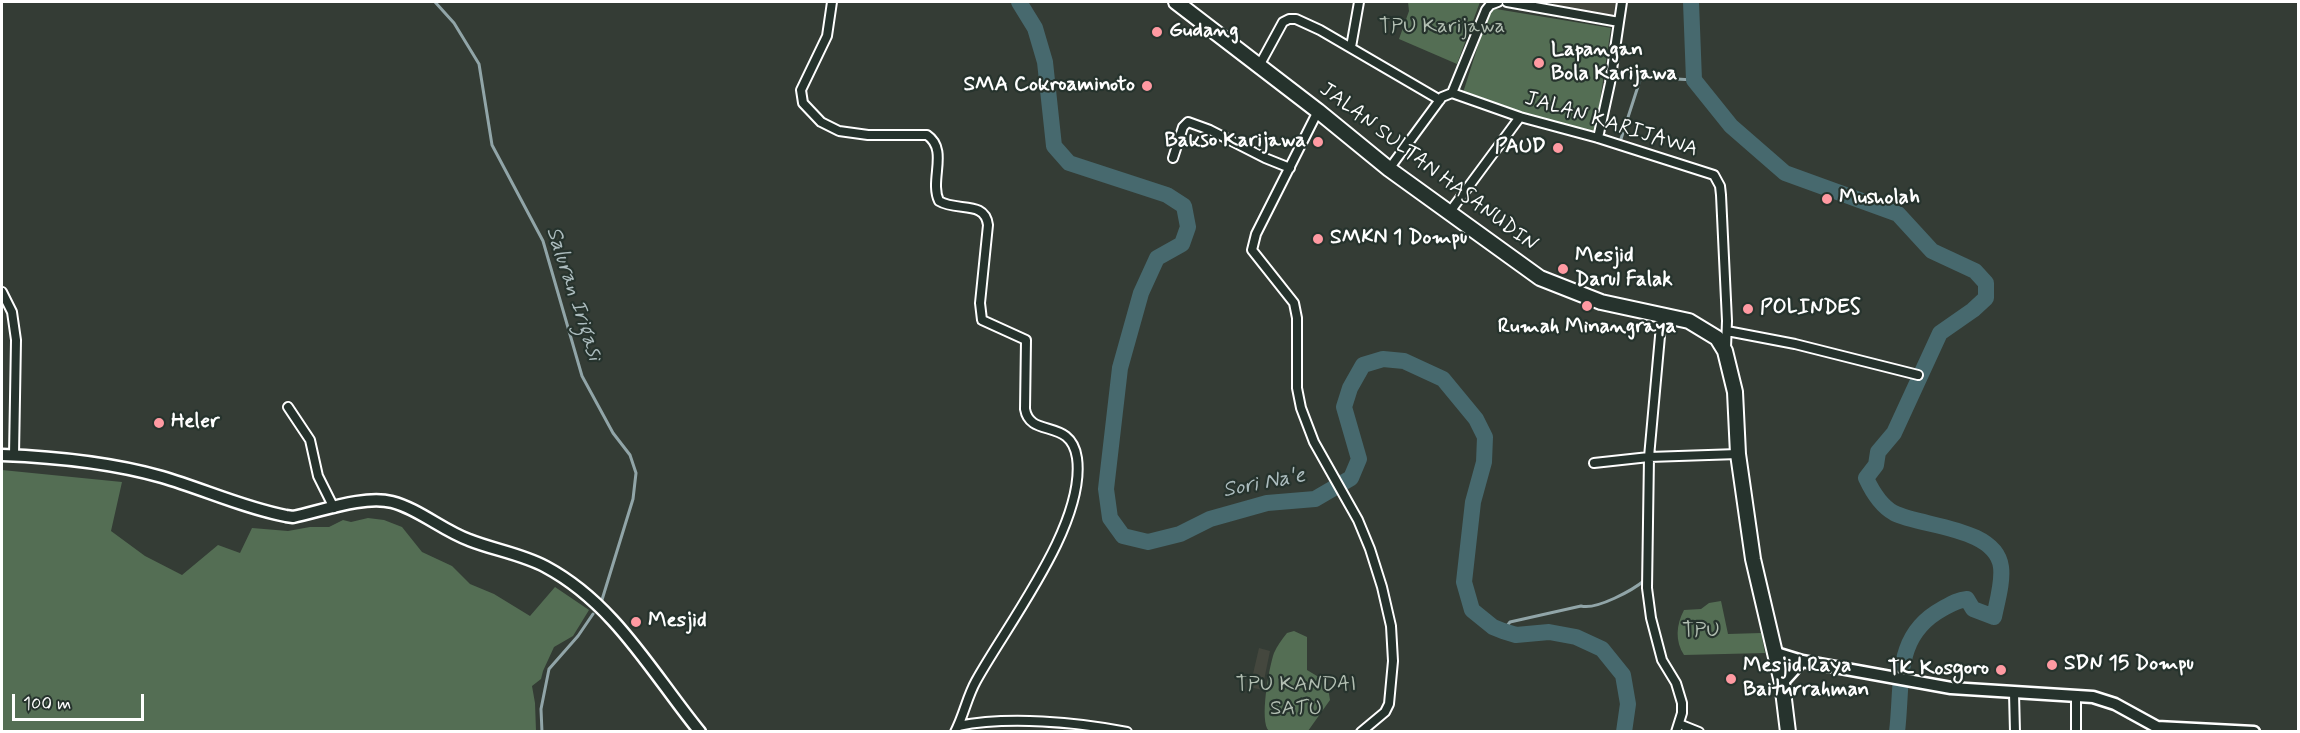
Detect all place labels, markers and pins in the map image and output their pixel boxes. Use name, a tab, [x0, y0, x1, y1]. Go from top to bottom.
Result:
place label: Gudang	[1169, 19, 1239, 45]
marker: Gudang	[1150, 25, 1164, 39]
place label: Lapangan Bola Karijawa	[1551, 38, 1677, 88]
marker: Lapangan Bola Karijawa	[1532, 56, 1546, 70]
place label: SMA Cokroaminoto	[963, 73, 1135, 99]
marker: SMA Cokroaminoto	[1140, 79, 1154, 93]
place label: Bakso Karijawa	[1165, 129, 1306, 155]
marker: Bakso Karijawa	[1311, 135, 1325, 149]
place label: PAUD	[1495, 135, 1546, 161]
marker: PAUD	[1551, 141, 1565, 155]
place label: Musholah	[1839, 186, 1920, 212]
marker: Musholah	[1820, 192, 1834, 206]
place label: SMKN 1 Dompu	[1330, 226, 1467, 252]
marker: SMKN 1 Dompu	[1311, 232, 1325, 246]
place label: Mesjid Darul Falak	[1575, 244, 1673, 294]
marker: Mesjid Darul Falak	[1556, 262, 1570, 276]
place label: POLINDES	[1760, 296, 1861, 322]
marker: Rumah Minangraya	[1580, 299, 1594, 313]
marker: POLINDES	[1741, 302, 1755, 316]
place label: Rumah Minangraya	[1498, 315, 1676, 341]
place label: Heler	[171, 410, 220, 436]
marker: Heler	[152, 416, 166, 430]
place label: Mesjid	[648, 609, 707, 635]
marker: Mesjid	[629, 615, 643, 629]
place label: SDN 15 Dompu	[2064, 652, 2194, 678]
place label: Mesjid Raya Baiturrahman	[1743, 654, 1869, 704]
place label: TK Kosgoro	[1888, 657, 1989, 683]
marker: SDN 15 Dompu	[2045, 658, 2059, 672]
marker: TK Kosgoro	[1994, 663, 2008, 677]
marker: Mesjid Raya Baiturrahman	[1724, 672, 1738, 686]

